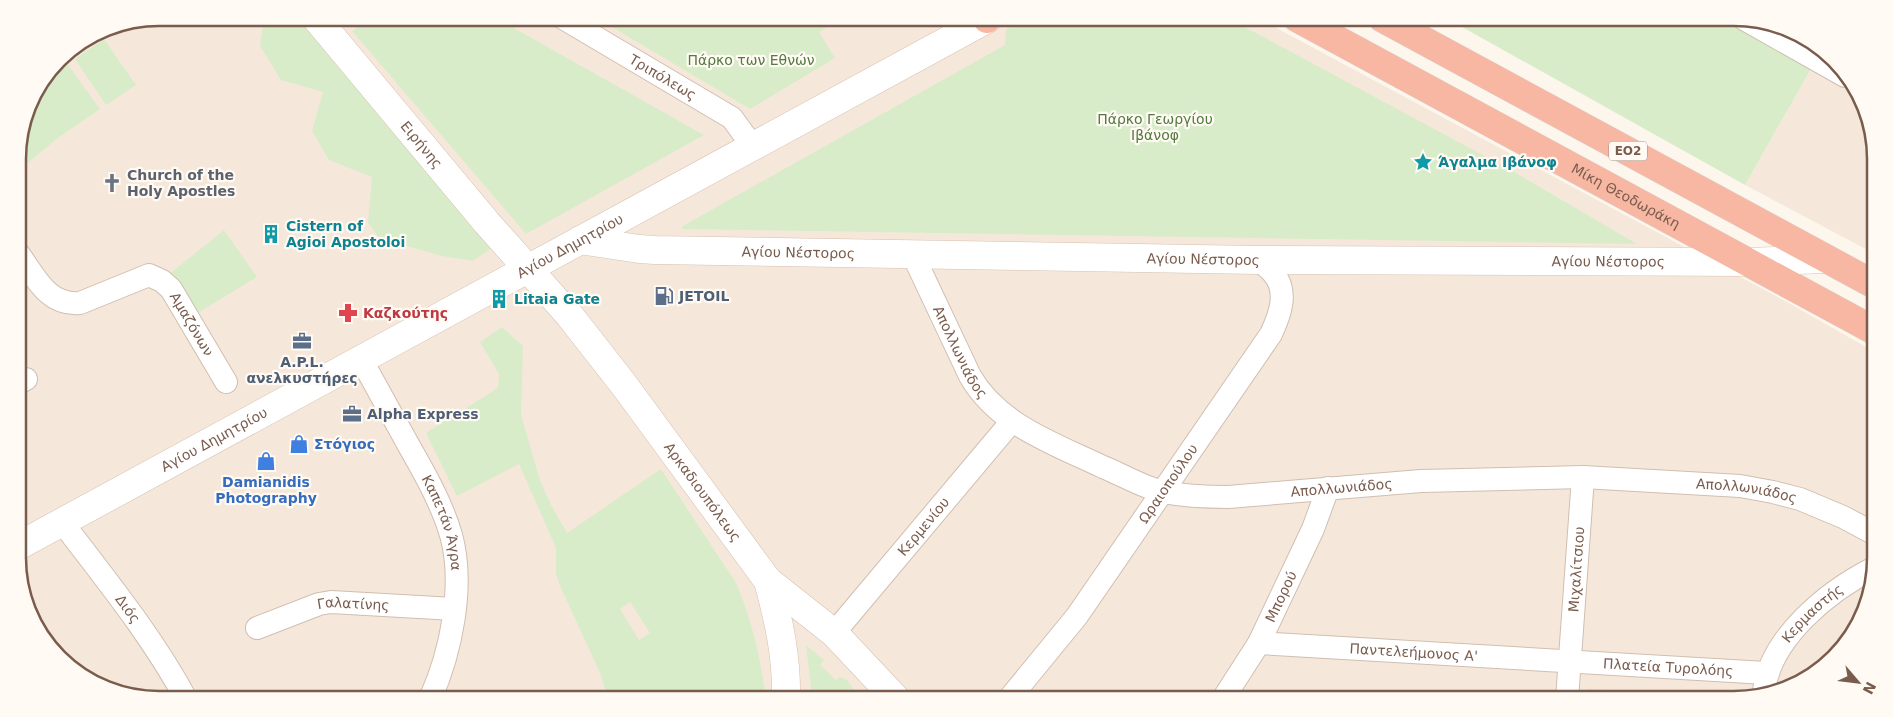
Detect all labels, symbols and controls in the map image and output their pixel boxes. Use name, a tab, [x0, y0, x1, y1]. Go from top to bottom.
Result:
street label: Τριπόλεως	[626, 51, 699, 103]
park label: Πάρκο των Εθνών	[687, 52, 815, 68]
park label: Πάρκο Γεωργίου Ιβάνοφ	[1097, 111, 1213, 143]
street label: Ειρήνης	[398, 118, 446, 171]
road number: ΕΟ2	[1609, 142, 1647, 160]
place icon: Άγαλμα Ιβάνοφ	[1412, 151, 1434, 173]
place label: Άγαλμα Ιβάνοφ	[1438, 154, 1557, 170]
street label: Μίκη Θεοδωράκη	[1569, 160, 1683, 232]
place label: Church of the Holy Apostles	[127, 167, 235, 199]
church icon: Church of the Holy Apostles	[101, 172, 123, 194]
street label: Αγίου Δημητρίου	[514, 211, 626, 281]
place label: Cistern of Agioi Apostoloi	[286, 218, 405, 250]
building icon: Cistern of Agioi Apostoloi	[260, 223, 282, 245]
street label: Αγίου Νέστορος	[741, 243, 855, 261]
street label: Αγίου Νέστορος	[1146, 250, 1260, 268]
street label: Αγίου Νέστορος	[1551, 253, 1665, 270]
fuel station icon: JETOIL	[653, 285, 675, 307]
building icon: Litaia Gate	[488, 288, 510, 310]
place label: JETOIL	[678, 288, 729, 304]
street label: Αμαζόνων	[167, 289, 217, 359]
place label: Litaia Gate	[514, 291, 600, 307]
pharmacy icon: Καζκούτης	[337, 302, 359, 324]
street label: Απολλωνιάδος	[930, 303, 991, 402]
place label: Καζκούτης	[363, 305, 448, 321]
office icon: A.P.L. ανελκυστήρες	[291, 330, 313, 352]
place label: A.P.L. ανελκυστήρες	[246, 354, 358, 386]
office icon: Alpha Express	[341, 403, 363, 425]
street label: Αγίου Δημητρίου	[158, 404, 270, 475]
place label: Alpha Express	[367, 406, 479, 422]
shop icon: Στόγιος	[288, 433, 310, 455]
place label: Στόγιος	[314, 436, 375, 452]
street label: Αρκαδιουπόλεως	[661, 439, 744, 545]
street label: Ωραιοπούλου	[1135, 441, 1201, 526]
shop icon: Damianidis Photography	[255, 450, 277, 472]
street label: Καπετάν Άγρα	[419, 472, 464, 571]
place label: Damianidis Photography	[215, 474, 317, 506]
street label: Απολλωνιάδος	[1290, 475, 1393, 500]
street label: Απολλωνιάδος	[1696, 475, 1799, 506]
street label: Κερμενίου	[894, 494, 952, 559]
street label: Μιχαλίτσιου	[1565, 526, 1587, 613]
street label: Μπορού	[1262, 568, 1300, 625]
street label: Κερμαστής	[1778, 581, 1846, 646]
street label: Διός	[112, 592, 144, 626]
street label: Γαλατίνης	[316, 594, 390, 613]
street label: Παντελεήμονος Α'	[1349, 640, 1478, 664]
street label: Πλατεία Τυρολόης	[1603, 655, 1734, 679]
north arrow	[1833, 657, 1883, 707]
text: N	[1860, 679, 1879, 697]

